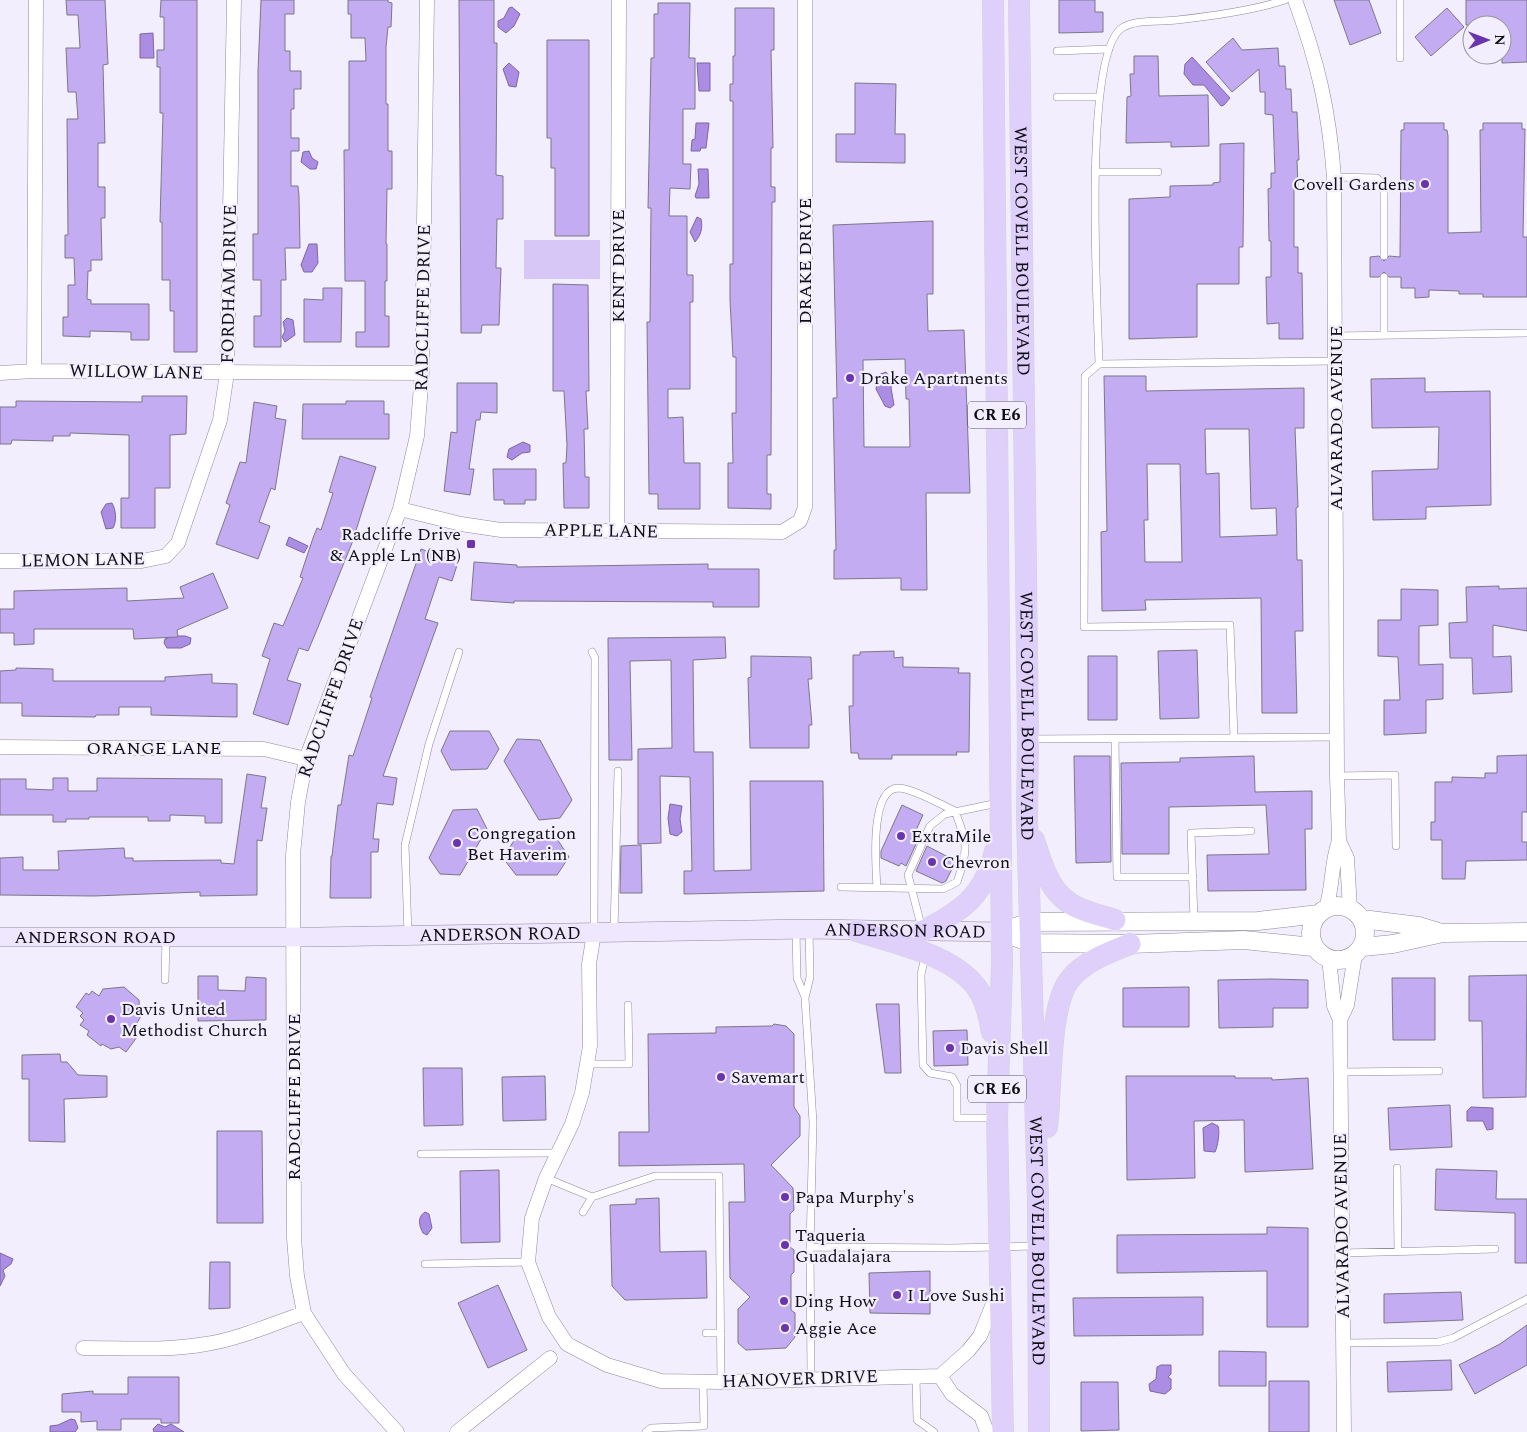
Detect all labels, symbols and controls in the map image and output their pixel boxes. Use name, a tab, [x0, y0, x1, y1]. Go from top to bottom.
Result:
north arrow	[1462, 15, 1512, 65]
text: N	[1489, 34, 1510, 46]
street label: WEST COVELL BOULEVARD	[1007, 126, 1037, 376]
place label: Covell Gardens	[1293, 171, 1415, 198]
marker: Covell Gardens	[1419, 178, 1431, 190]
street label: DRAKE DRIVE	[792, 198, 819, 324]
street label: FORDHAM DRIVE	[214, 204, 244, 364]
street label: KENT DRIVE	[605, 209, 632, 323]
street label: RADCLIFFE DRIVE	[408, 224, 438, 392]
street label: ALVARADO AVENUE	[1323, 325, 1350, 511]
street label: WILLOW LANE	[69, 357, 203, 387]
place label: Drake Apartments	[860, 365, 1008, 392]
marker: Drake Apartments	[844, 372, 856, 384]
road number: CR E6	[968, 402, 1026, 428]
street label: APPLE LANE	[544, 517, 658, 545]
place label: Radcliffe Drive & Apple Ln (NB)	[330, 521, 461, 569]
marker: Radcliffe Drive & Apple Ln (NB)	[465, 538, 477, 550]
street label: LEMON LANE	[21, 545, 145, 575]
street label: WEST COVELL BOULEVARD	[1013, 591, 1042, 841]
street label: RADCLIFFE DRIVE	[291, 615, 371, 781]
street label: ORANGE LANE	[87, 735, 221, 762]
place label: Congregation Bet Haverim	[467, 820, 576, 868]
place label: ExtraMile	[911, 823, 991, 850]
marker: ExtraMile	[895, 830, 907, 842]
marker: Congregation Bet Haverim	[451, 837, 463, 849]
place label: Chevron	[942, 849, 1010, 876]
marker: Chevron	[926, 856, 938, 868]
street label: ANDERSON ROAD	[824, 916, 986, 945]
street label: ANDERSON ROAD	[419, 919, 581, 949]
street label: ANDERSON ROAD	[14, 924, 176, 951]
place label: Davis United Methodist Church	[121, 996, 268, 1044]
marker: Davis United Methodist Church	[105, 1013, 117, 1025]
street label: RADCLIFFE DRIVE	[281, 1013, 308, 1181]
place label: Davis Shell	[960, 1035, 1049, 1062]
marker: Davis Shell	[944, 1042, 956, 1054]
place label: Savemart	[731, 1064, 805, 1091]
marker: Savemart	[715, 1071, 727, 1083]
road number: CR E6	[968, 1076, 1026, 1102]
street label: WEST COVELL BOULEVARD	[1022, 1116, 1052, 1366]
street label: ALVARADO AVENUE	[1327, 1133, 1357, 1319]
place label: Papa Murphy's	[795, 1184, 914, 1211]
marker: Papa Murphy's	[779, 1191, 791, 1203]
place label: Taqueria Guadalajara	[795, 1222, 891, 1270]
marker: Taqueria Guadalajara	[779, 1239, 791, 1251]
place label: I Love Sushi	[907, 1282, 1005, 1309]
place label: Ding How	[794, 1288, 877, 1315]
marker: I Love Sushi	[891, 1289, 903, 1301]
marker: Ding How	[778, 1295, 790, 1307]
place label: Aggie Ace	[795, 1315, 877, 1342]
marker: Aggie Ace	[779, 1322, 791, 1334]
street label: HANOVER DRIVE	[722, 1363, 878, 1395]

